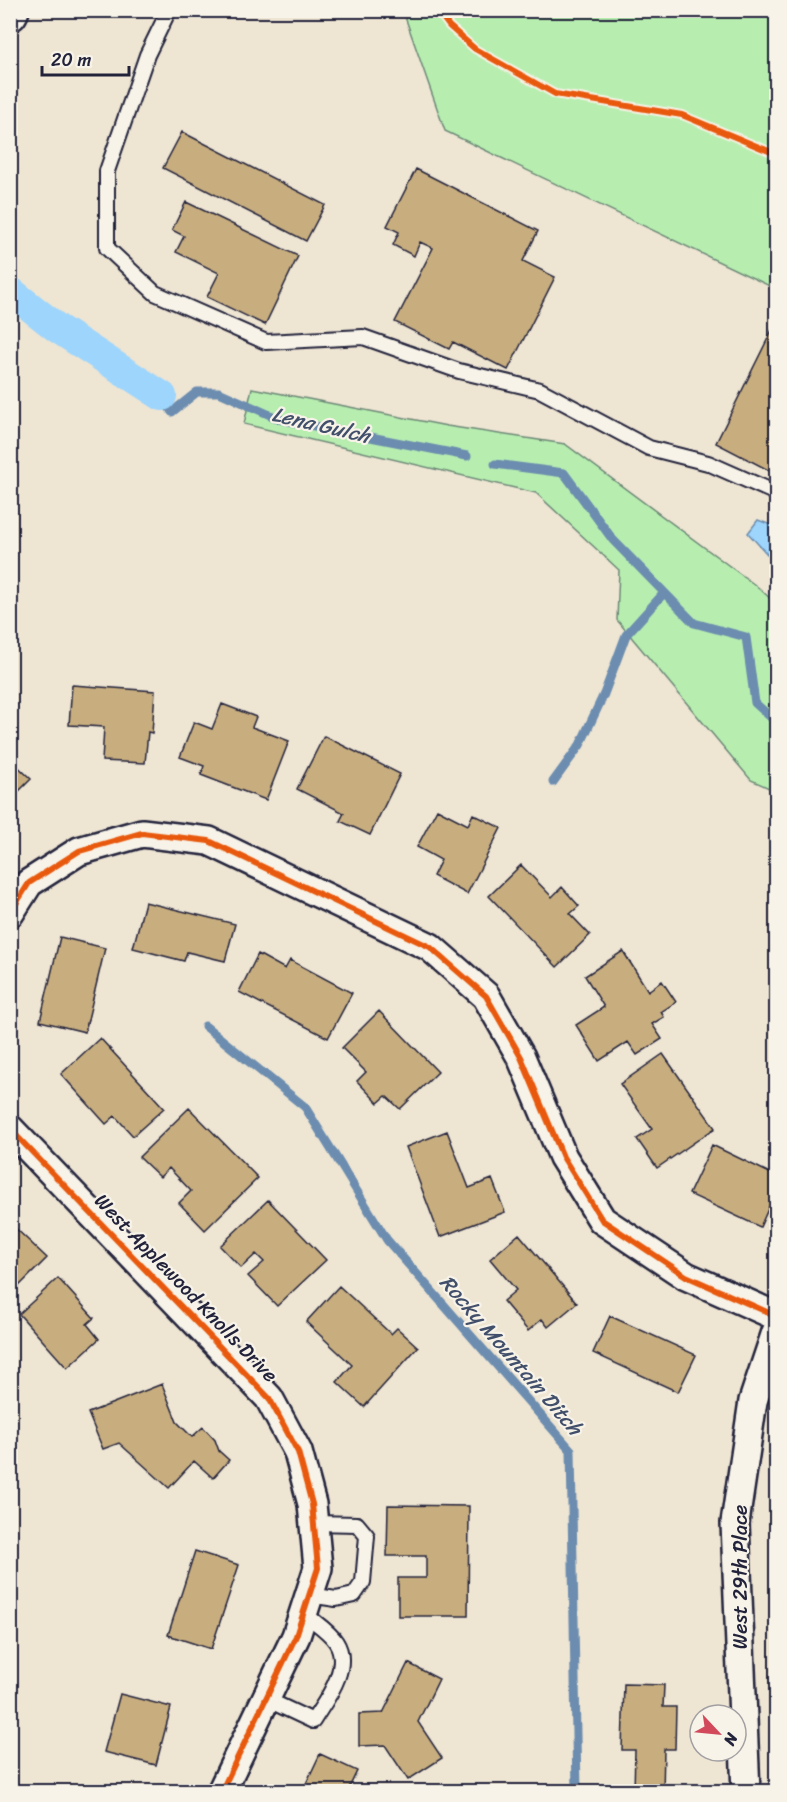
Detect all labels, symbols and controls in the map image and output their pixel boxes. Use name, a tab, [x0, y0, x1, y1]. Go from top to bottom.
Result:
scale bar	[42, 39, 129, 77]
text: 20 m	[51, 44, 91, 76]
water label: Lena Gulch	[268, 395, 376, 455]
street label: West Applewood Knolls Drive	[86, 1185, 286, 1391]
water label: Rocky Mountain Ditch	[430, 1266, 594, 1446]
street label: West 29th Place	[723, 1505, 758, 1649]
north arrow	[688, 1703, 748, 1763]
text: N	[715, 1727, 747, 1752]

